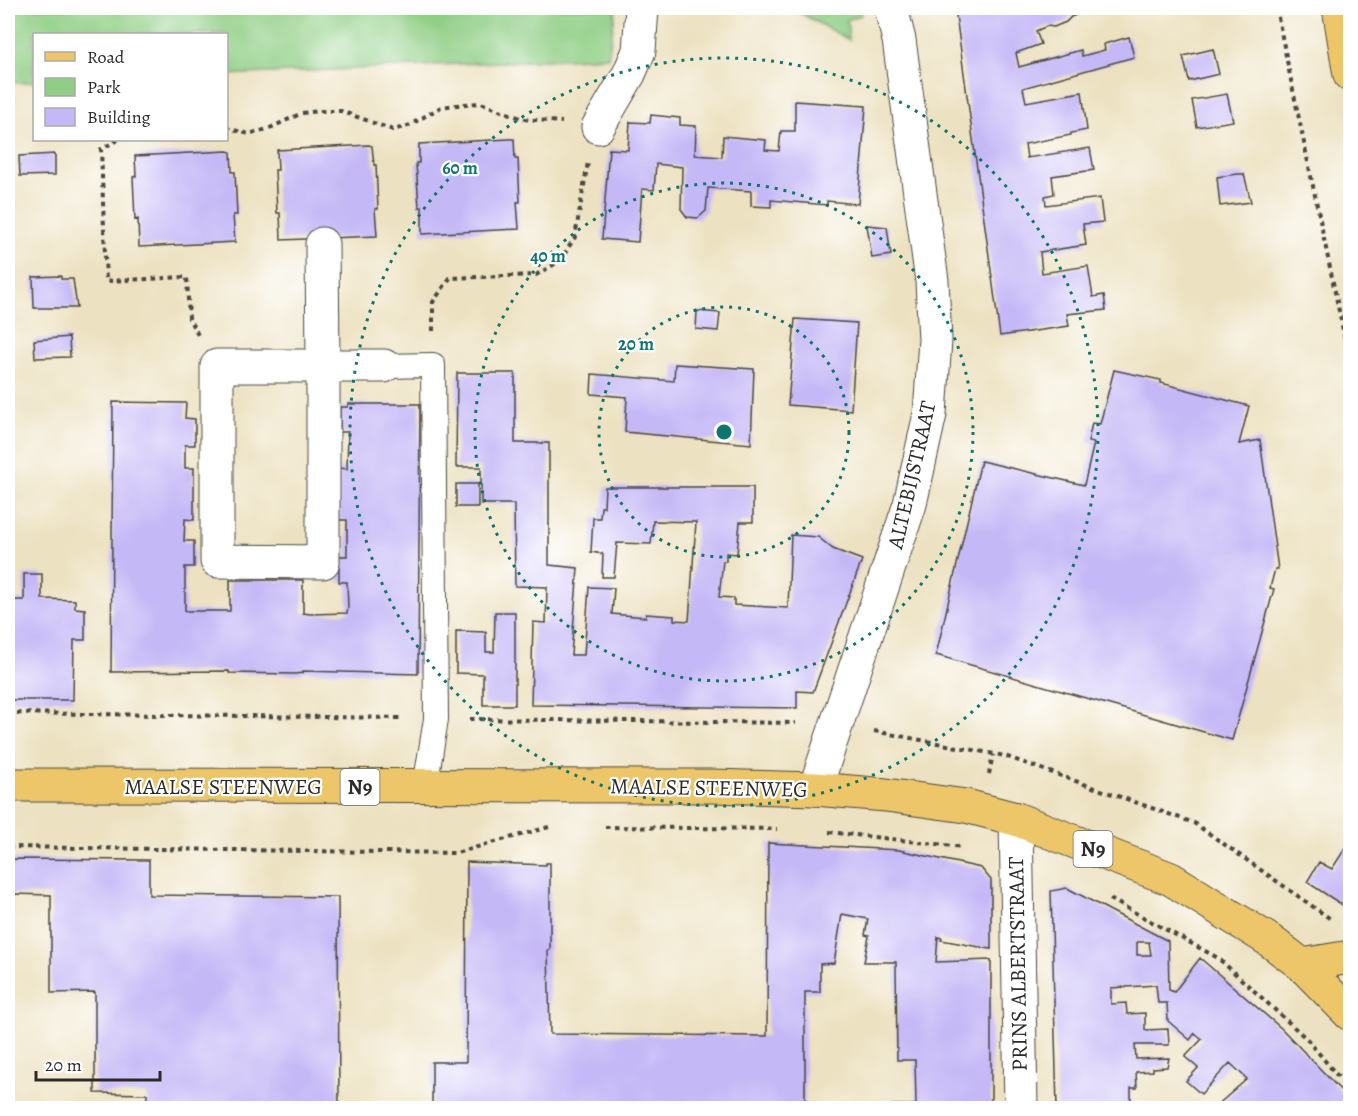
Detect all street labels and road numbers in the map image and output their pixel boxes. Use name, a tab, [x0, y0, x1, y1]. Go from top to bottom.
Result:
street label: ALTEBIJSTRAAT	[880, 398, 944, 553]
road number: N9	[340, 769, 380, 805]
street label: MAALSE STEENWEG	[610, 771, 808, 805]
street label: MAALSE STEENWEG	[124, 772, 322, 802]
road number: N9	[1074, 831, 1112, 867]
street label: PRINS ALBERTSTRAAT	[1001, 856, 1035, 1072]

